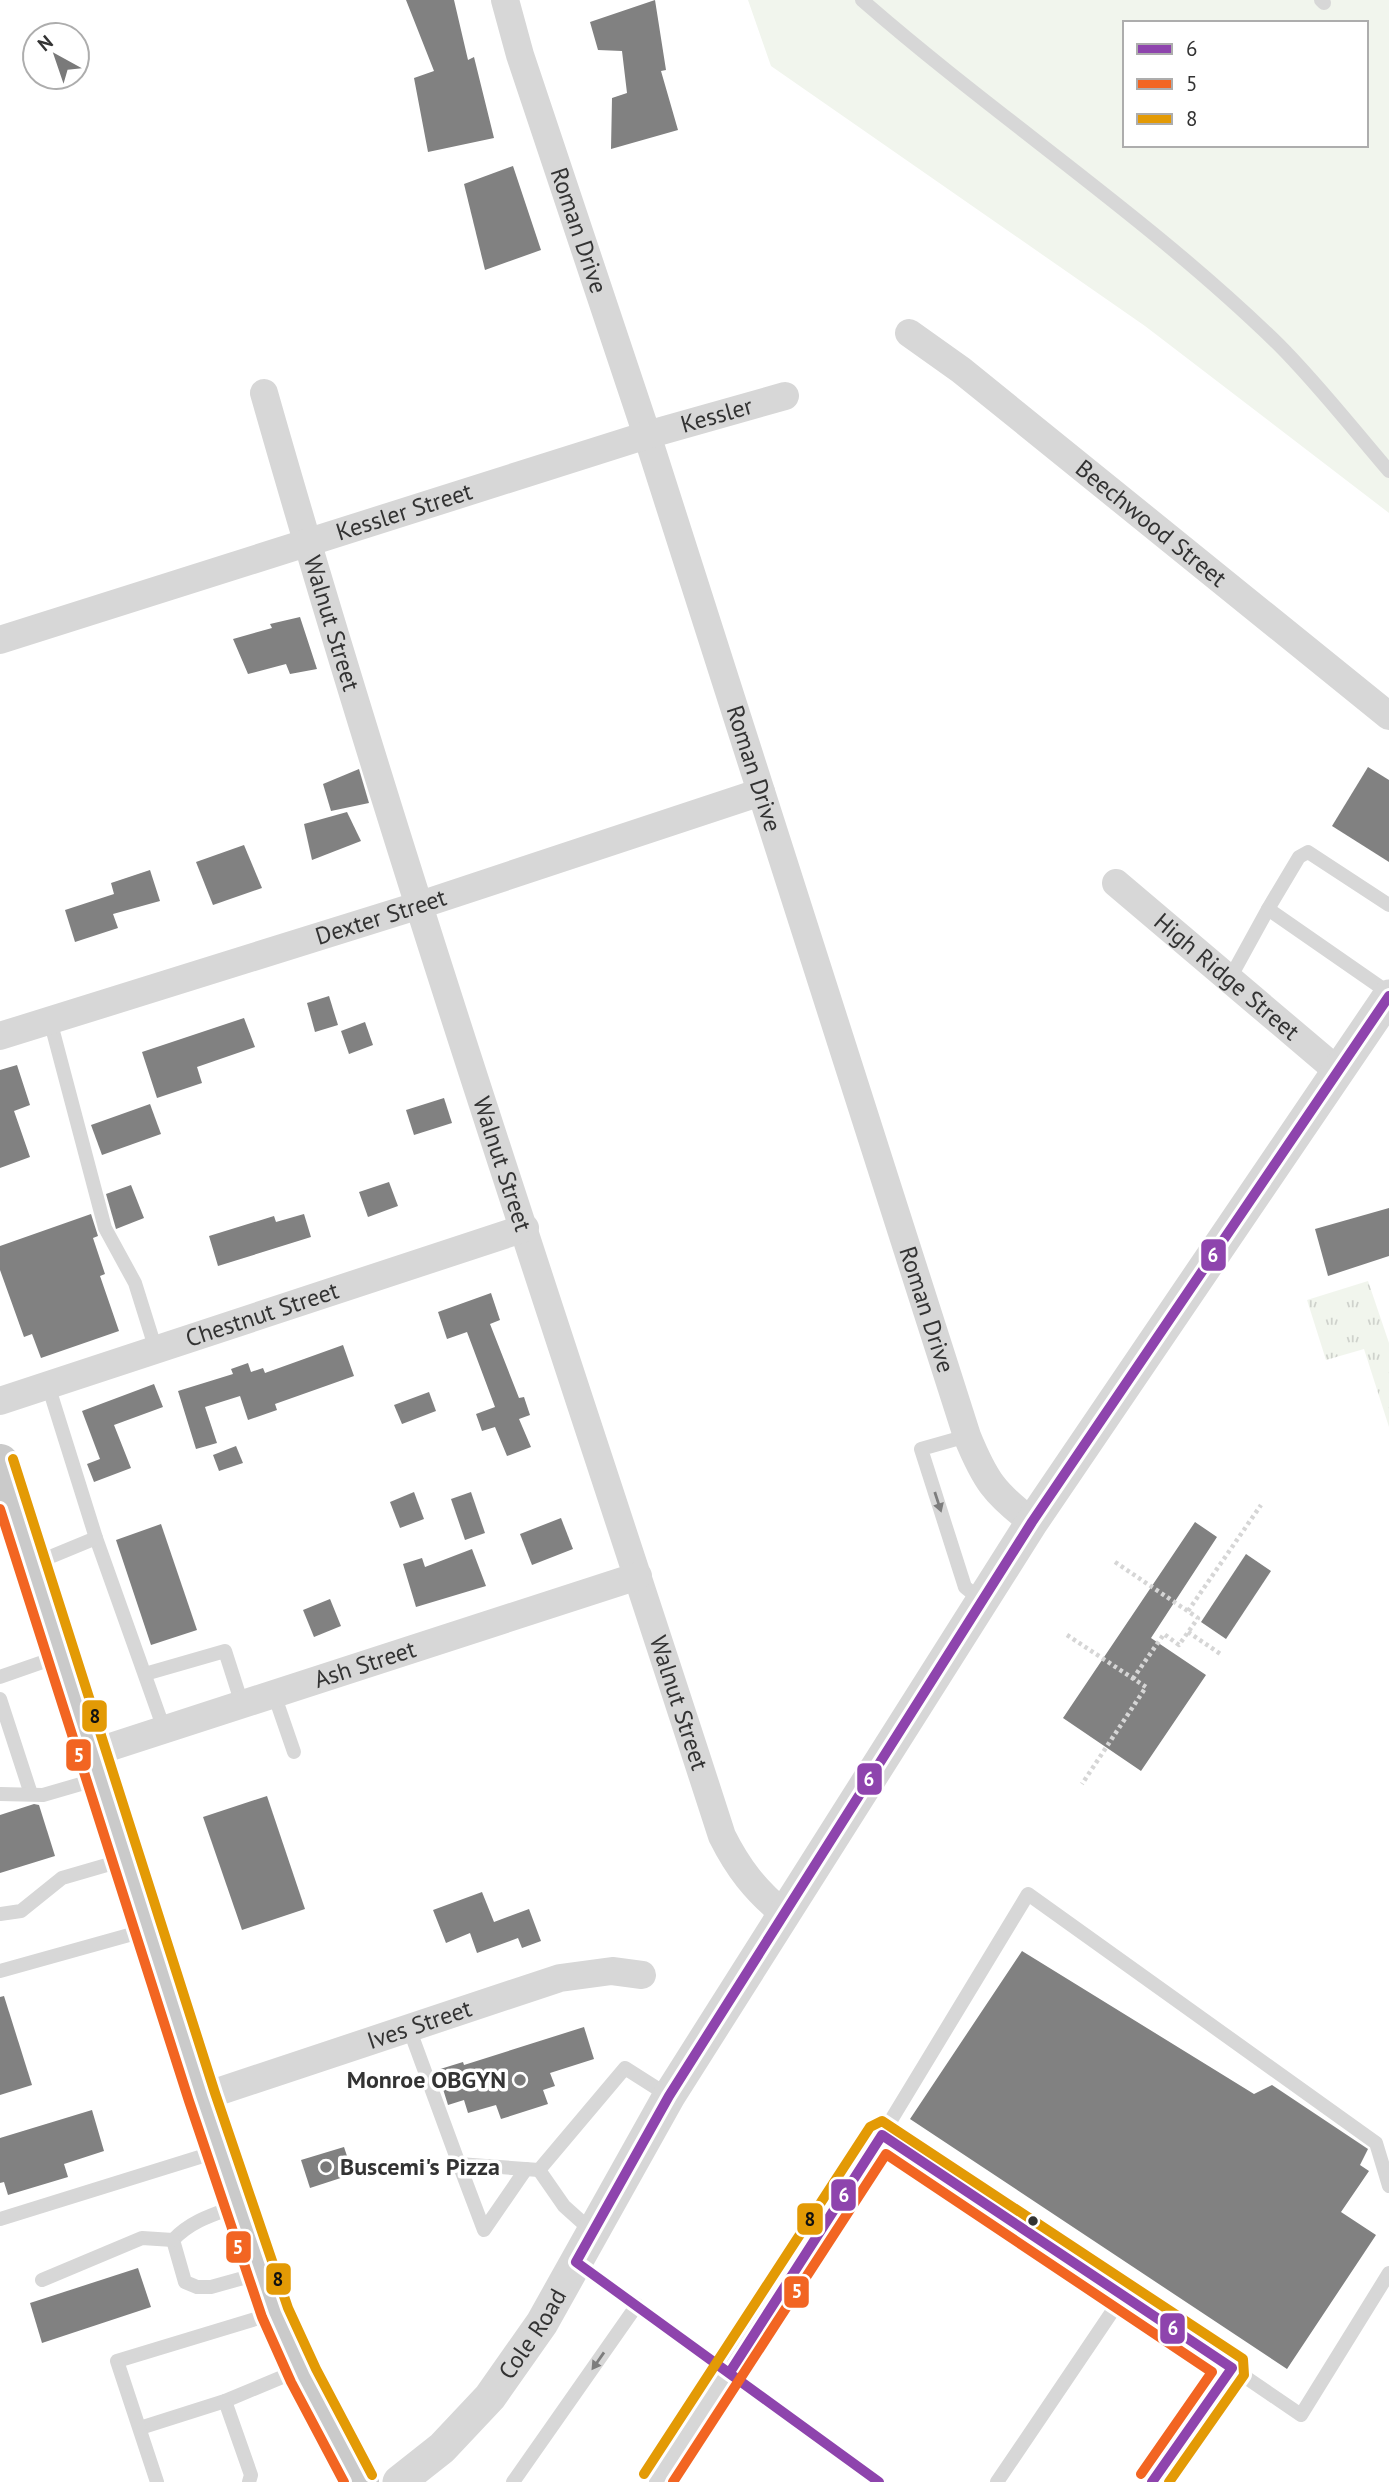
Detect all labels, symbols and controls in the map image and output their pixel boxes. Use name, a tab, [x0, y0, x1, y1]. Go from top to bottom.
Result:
north arrow	[21, 21, 91, 91]
legend	[1123, 21, 1368, 147]
text: N	[33, 30, 58, 56]
text: 6	[1186, 35, 1197, 62]
text: 5	[1186, 70, 1197, 97]
text: 8	[1186, 105, 1197, 132]
street label: Roman Drive	[544, 163, 615, 297]
street label: Kessler	[677, 390, 756, 440]
street label: Beechwood Street	[1069, 453, 1233, 594]
street label: Kessler Street	[332, 475, 476, 548]
street label: Walnut Street	[297, 552, 367, 695]
street label: Roman Drive	[719, 702, 789, 836]
street label: Dexter Street	[311, 881, 450, 952]
street label: High Ridge Street	[1148, 906, 1306, 1047]
street label: Walnut Street	[466, 1093, 539, 1235]
line badge: 6	[1200, 1238, 1227, 1272]
street label: Roman Drive	[892, 1243, 962, 1377]
text: 6	[1208, 1243, 1218, 1267]
street label: Chestnut Street	[181, 1274, 342, 1354]
one-way arrow	[933, 1491, 944, 1512]
street label: Walnut Street	[643, 1631, 716, 1774]
street label: Ash Street	[310, 1633, 420, 1695]
line badge: 8	[81, 1699, 108, 1733]
text: 8	[90, 1704, 100, 1728]
line badge: 5	[65, 1738, 92, 1772]
text: 5	[74, 1743, 84, 1767]
line badge: 6	[856, 1762, 883, 1796]
text: 6	[864, 1767, 874, 1791]
street label: Ives Street	[363, 1992, 475, 2056]
place label: Monroe OBGYN	[347, 2064, 506, 2095]
marker: Monroe OBGYN	[512, 2072, 528, 2088]
place label: Buscemi's Pizza	[340, 2151, 500, 2182]
marker: Buscemi's Pizza	[318, 2159, 334, 2175]
line badge: 6	[830, 2178, 857, 2212]
text: 6	[839, 2183, 849, 2207]
line badge: 8	[796, 2202, 824, 2236]
text: 8	[805, 2207, 815, 2231]
unlabelled marker	[1026, 2214, 1040, 2228]
line badge: 5	[225, 2230, 252, 2264]
text: 5	[233, 2235, 243, 2259]
line badge: 8	[265, 2262, 292, 2296]
text: 8	[273, 2267, 283, 2291]
line badge: 5	[783, 2275, 810, 2309]
text: 5	[792, 2279, 802, 2303]
street label: Cole Road	[491, 2283, 573, 2385]
line badge: 6	[1159, 2312, 1186, 2345]
text: 6	[1168, 2316, 1178, 2340]
one-way arrow	[591, 2352, 605, 2370]

